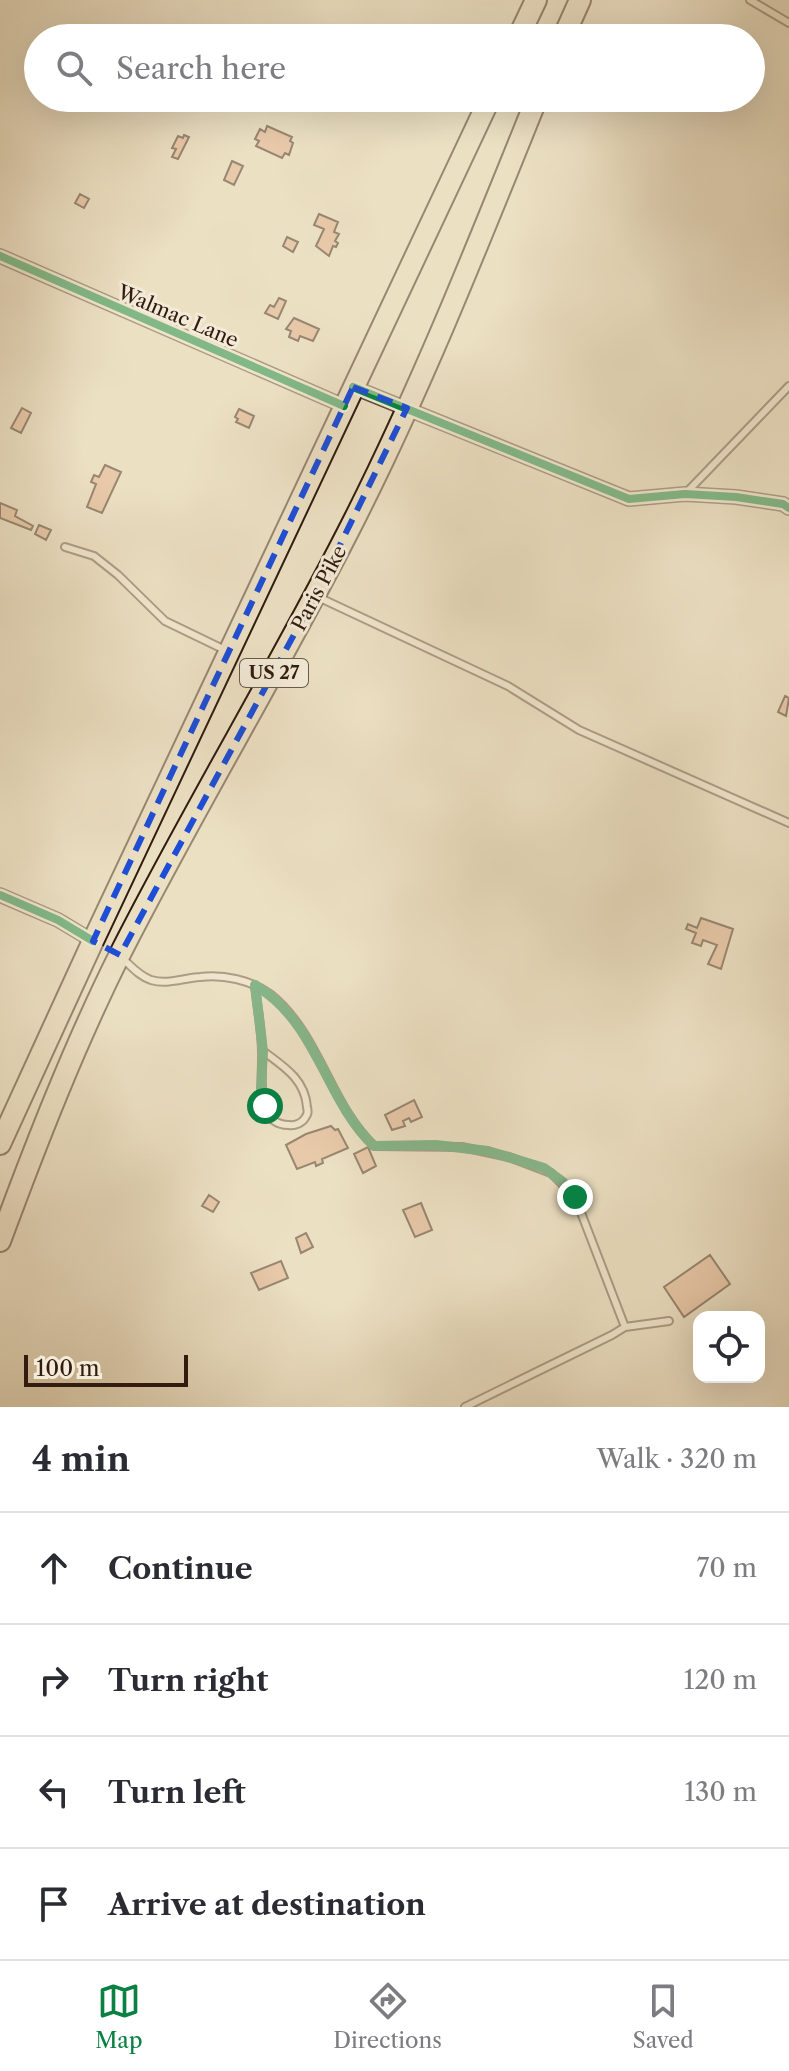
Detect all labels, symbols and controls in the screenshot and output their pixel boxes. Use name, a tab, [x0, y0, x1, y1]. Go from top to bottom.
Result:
search box	[24, 24, 765, 112]
icon: search	[52, 46, 96, 90]
text: Search here	[116, 50, 286, 87]
street label: Walmac Lane	[113, 279, 242, 352]
street label: Paris Pike	[287, 541, 351, 635]
road number: US 27	[240, 659, 308, 687]
route start	[247, 1088, 283, 1124]
route end	[557, 1179, 593, 1215]
map controls	[693, 1311, 765, 1383]
button: locate	[693, 1311, 765, 1383]
scale bar	[24, 1351, 188, 1387]
text: 100 m	[36, 1355, 99, 1382]
text: 4 min	[32, 1438, 130, 1480]
text: Walk · 320 m	[597, 1443, 757, 1475]
icon: ahead	[32, 1546, 76, 1590]
text: Continue	[108, 1550, 253, 1587]
text: 70 m	[697, 1552, 757, 1584]
icon: right	[32, 1658, 76, 1702]
text: Turn right	[108, 1662, 268, 1699]
text: 120 m	[683, 1664, 757, 1696]
icon: left	[32, 1770, 76, 1814]
text: Turn left	[108, 1774, 245, 1811]
text: 130 m	[684, 1776, 757, 1808]
icon: arrive	[32, 1882, 76, 1926]
text: Arrive at destination	[108, 1886, 426, 1923]
tab: Map	[95, 1979, 143, 2054]
tab: Directions	[333, 1979, 442, 2054]
tab: Saved	[633, 1979, 694, 2054]

